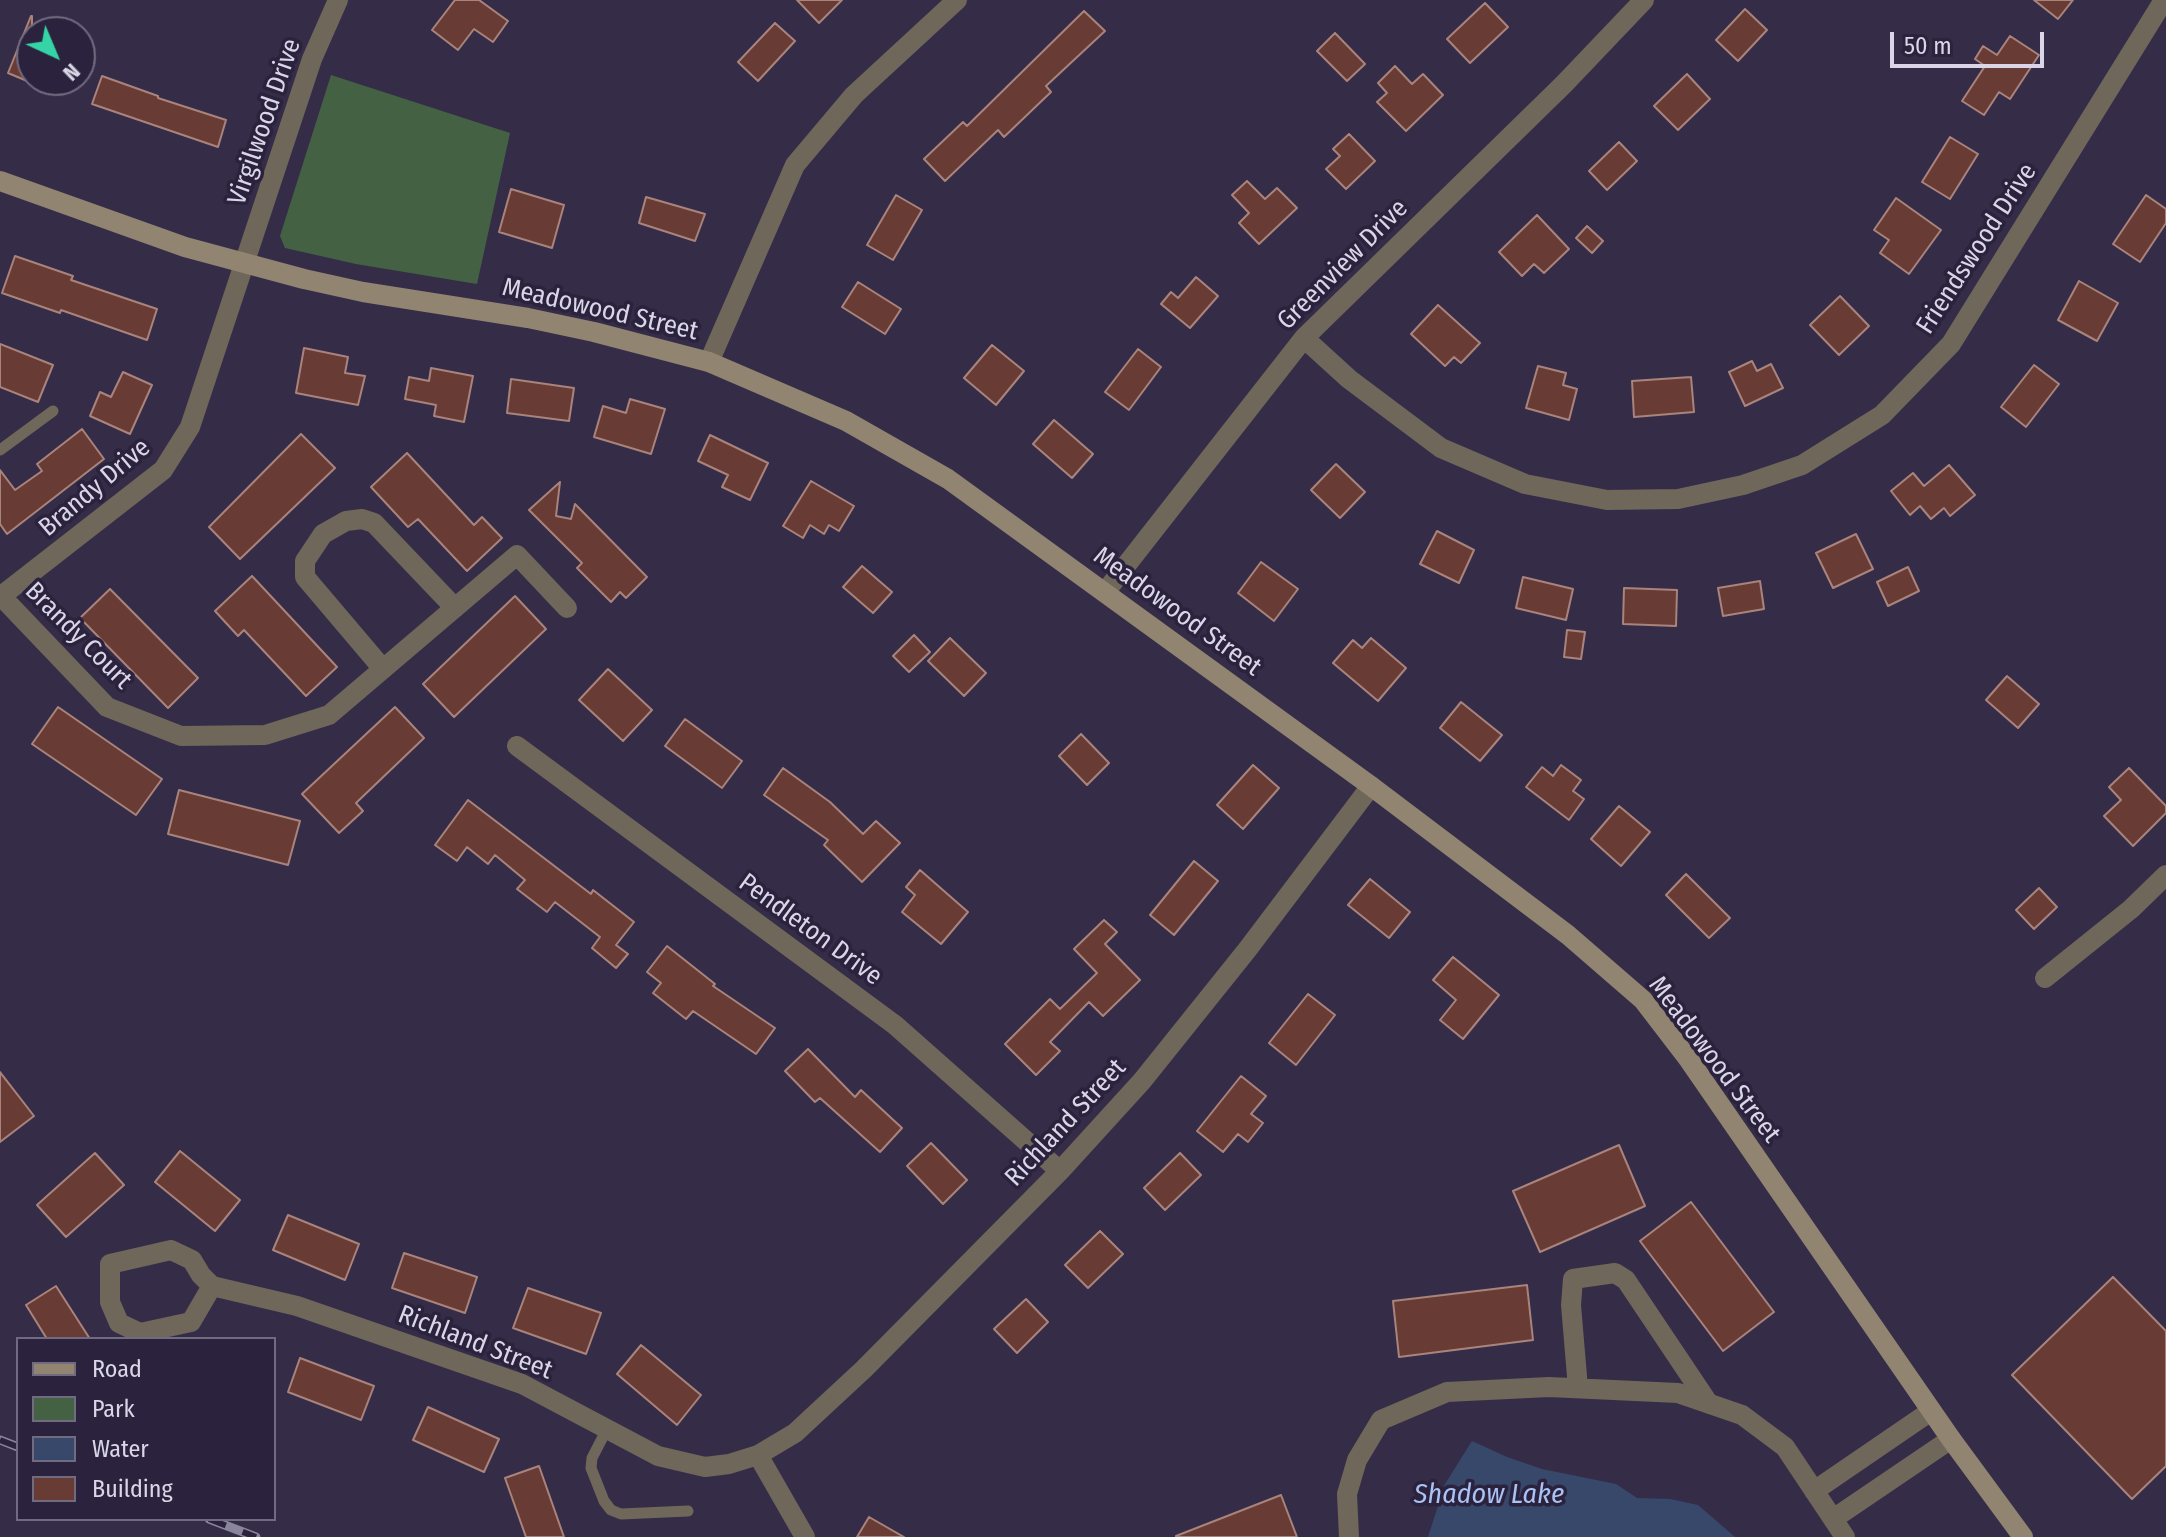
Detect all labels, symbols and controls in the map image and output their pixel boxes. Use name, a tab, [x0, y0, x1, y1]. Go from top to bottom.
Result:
north arrow	[16, 16, 96, 96]
scale bar	[1894, 16, 2048, 66]
text: 50 m	[1904, 32, 1952, 60]
street label: Virgilwood Drive	[222, 35, 308, 209]
text: N	[58, 58, 86, 86]
street label: Friendswood Drive	[1910, 158, 2044, 340]
street label: Greenview Drive	[1271, 193, 1415, 337]
street label: Meadowood Street	[499, 272, 701, 348]
street label: Brandy Drive	[33, 432, 157, 544]
street label: Meadowood Street	[1087, 541, 1267, 683]
street label: Brandy Court	[18, 576, 138, 696]
street label: Pendleton Drive	[732, 868, 888, 992]
street label: Meadowood Street	[1641, 971, 1787, 1149]
street label: Richland Street	[999, 1053, 1133, 1193]
street label: Richland Street	[393, 1299, 557, 1387]
legend	[16, 1337, 276, 1521]
text: Road	[92, 1355, 142, 1383]
text: Park	[92, 1395, 135, 1423]
text: Water	[92, 1435, 149, 1463]
text: Building	[92, 1475, 173, 1503]
water label: Shadow Lake	[1414, 1478, 1564, 1512]

